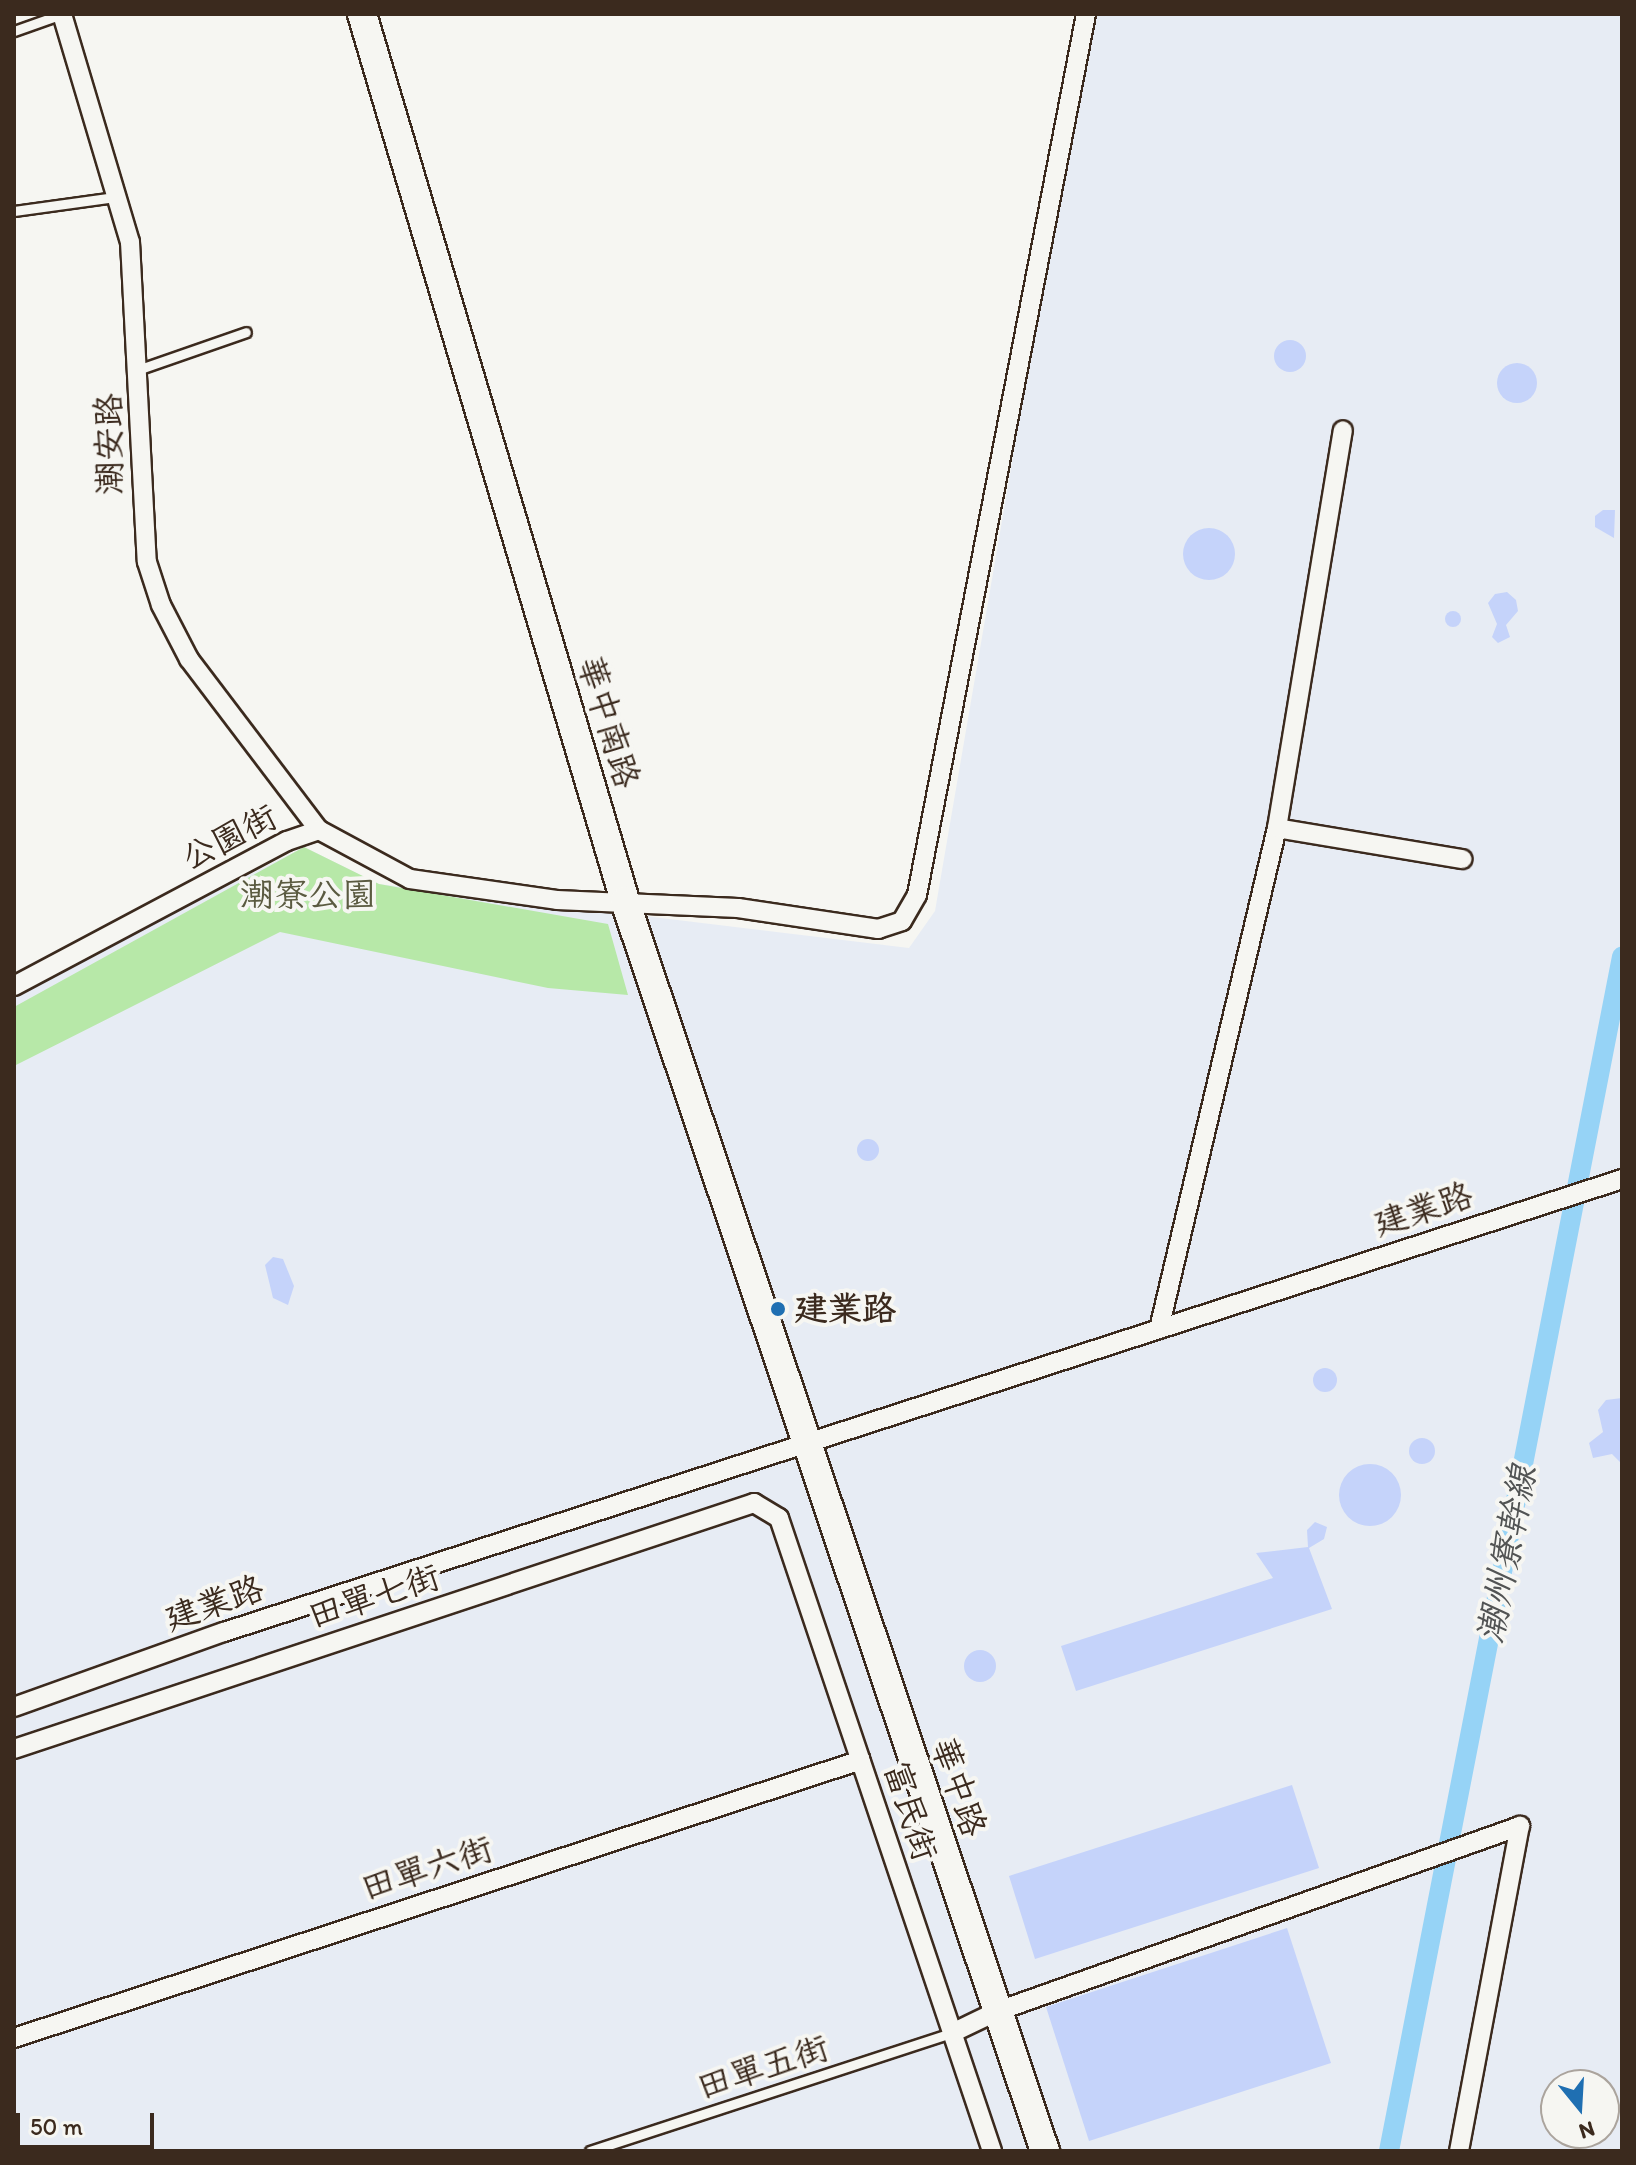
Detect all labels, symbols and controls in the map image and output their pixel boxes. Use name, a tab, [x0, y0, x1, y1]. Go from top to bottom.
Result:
street label: 潮安路	[88, 393, 130, 495]
street label: 華中南路	[570, 651, 648, 793]
street label: 公園街	[174, 796, 284, 878]
park label: 潮寮公園	[240, 875, 376, 915]
street label: 建業路	[1368, 1174, 1478, 1244]
place label: 建業路	[794, 1289, 896, 1329]
marker: 建業路	[769, 1300, 787, 1318]
water label: 潮州寮幹線	[1468, 1462, 1544, 1646]
street label: 田單七街	[303, 1556, 445, 1636]
street label: 建業路	[159, 1567, 269, 1639]
street label: 華中路	[923, 1732, 995, 1842]
street label: 富民街	[876, 1756, 946, 1866]
street label: 田單六街	[356, 1828, 498, 1908]
street label: 田單五街	[692, 2027, 834, 2107]
north arrow	[1540, 2069, 1620, 2149]
scale bar	[20, 2097, 158, 2147]
text: 50 m	[30, 2112, 83, 2141]
text: N	[1576, 2115, 1598, 2146]

